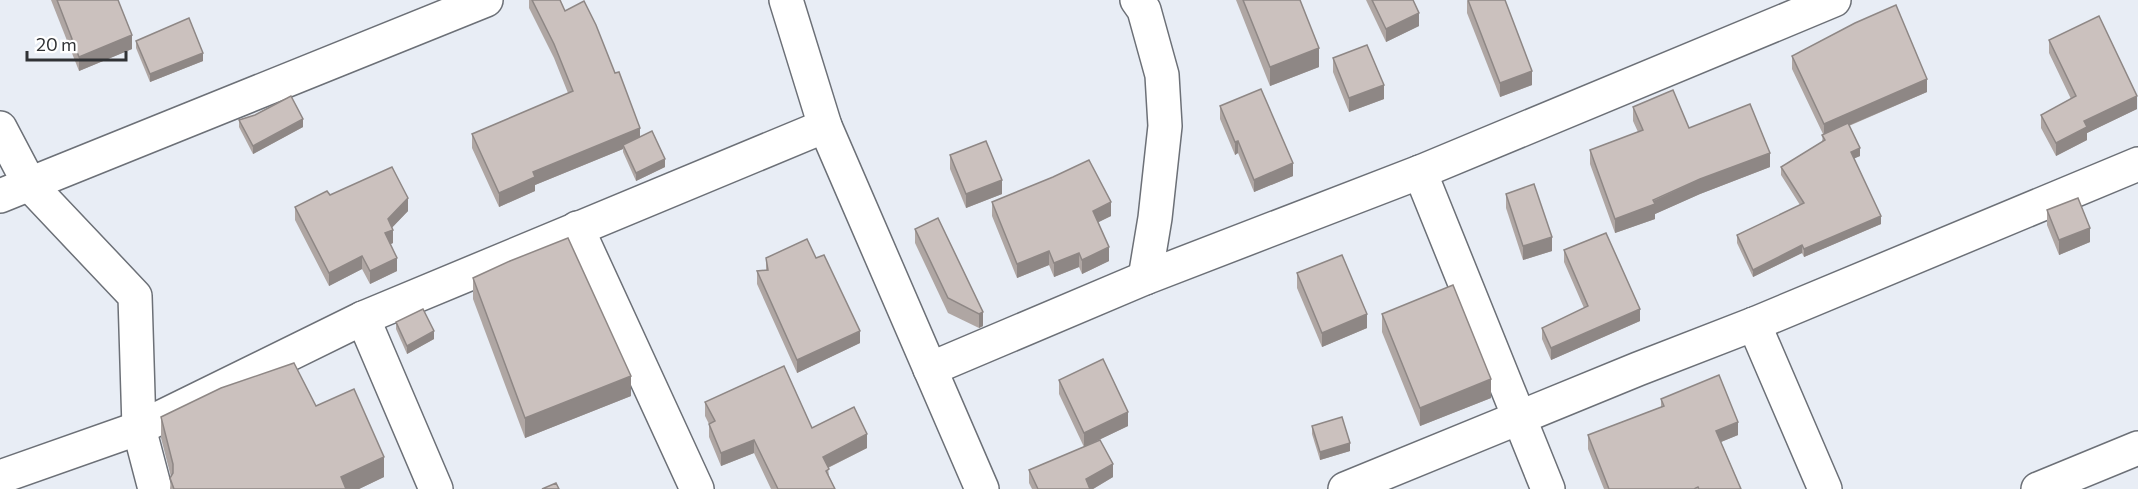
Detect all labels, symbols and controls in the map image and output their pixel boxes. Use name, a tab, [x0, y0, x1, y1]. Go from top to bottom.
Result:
scale bar	[27, 24, 126, 62]
text: 20 m	[36, 33, 77, 55]

